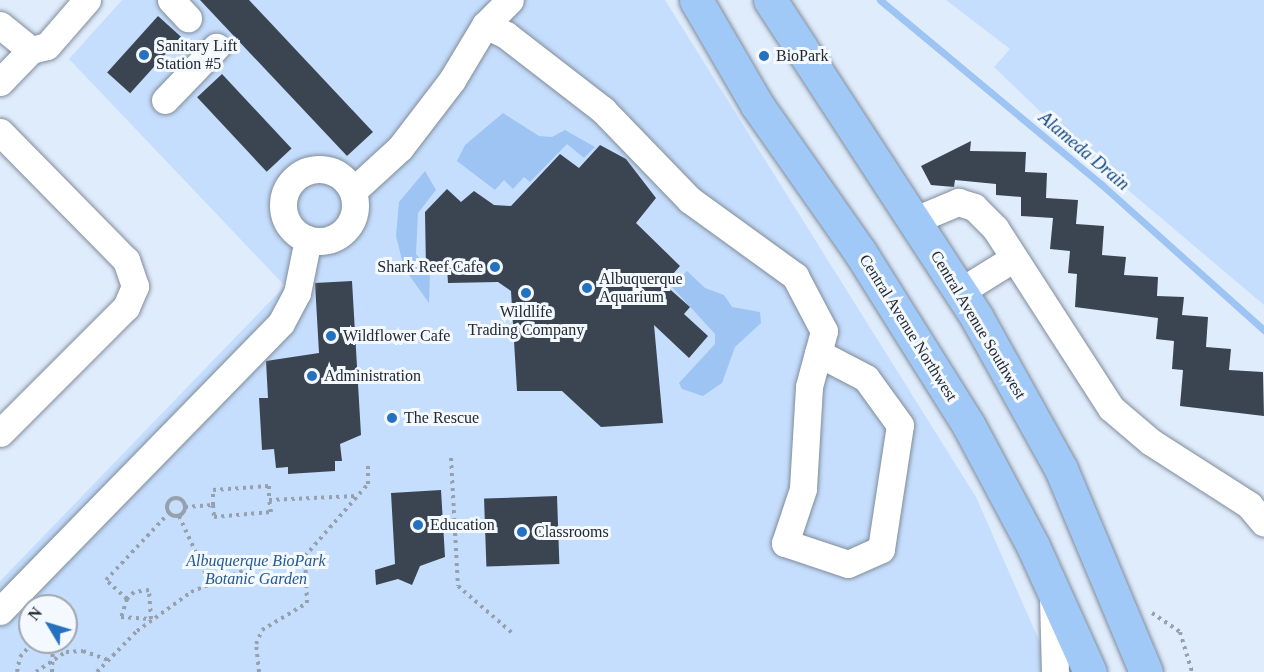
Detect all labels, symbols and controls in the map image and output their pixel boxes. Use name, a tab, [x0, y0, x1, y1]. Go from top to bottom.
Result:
place label: Sanitary Lift Station #5	[156, 36, 237, 74]
place label: BioPark	[776, 46, 828, 66]
marker: Sanitary Lift Station #5	[137, 48, 151, 62]
marker: BioPark	[757, 49, 771, 63]
water label: Alameda Drain	[1034, 107, 1134, 195]
street label: Central Avenue Southwest	[926, 247, 1030, 403]
street label: Central Avenue Northwest	[855, 251, 961, 405]
place label: Shark Reef Cafe	[377, 257, 483, 277]
marker: Shark Reef Cafe	[488, 260, 502, 274]
place label: Albuquerque Aquarium	[599, 269, 683, 307]
marker: Albuquerque Aquarium	[580, 281, 594, 295]
marker: Wildlife Trading Company	[519, 286, 533, 300]
place label: Wildlife Trading Company	[468, 302, 584, 340]
place label: Wildflower Cafe	[343, 326, 450, 346]
marker: Wildflower Cafe	[324, 329, 338, 343]
place label: Administration	[324, 366, 421, 386]
marker: Administration	[305, 369, 319, 383]
place label: The Rescue	[404, 408, 479, 428]
marker: The Rescue	[385, 411, 399, 425]
place label: Education	[430, 515, 495, 535]
marker: Education	[411, 518, 425, 532]
place label: Classrooms	[534, 522, 609, 542]
marker: Classrooms	[515, 525, 529, 539]
park label: Albuquerque BioPark Botanic Garden	[186, 551, 326, 589]
north arrow	[18, 594, 78, 654]
text: N	[25, 604, 45, 624]

